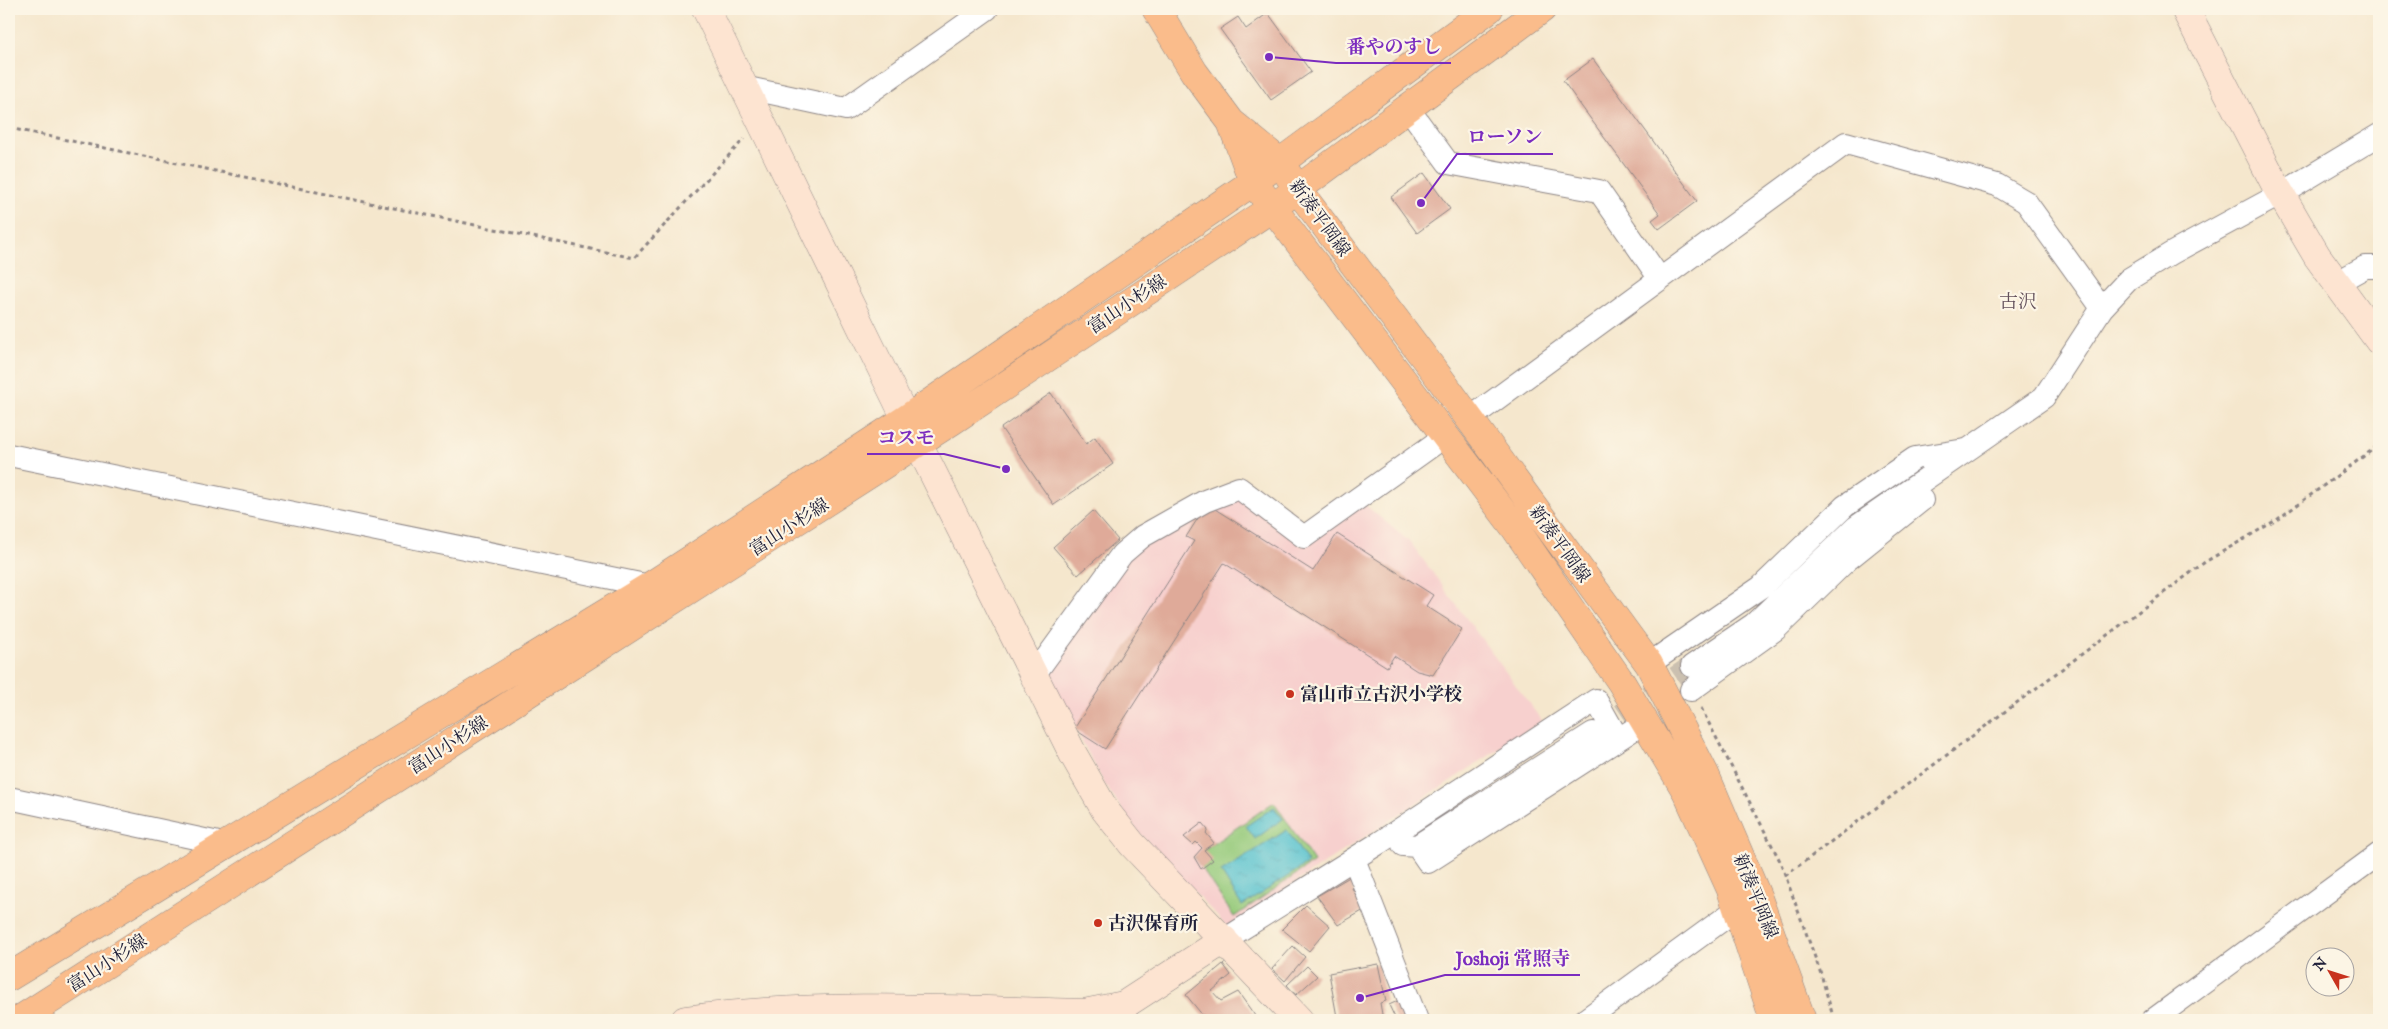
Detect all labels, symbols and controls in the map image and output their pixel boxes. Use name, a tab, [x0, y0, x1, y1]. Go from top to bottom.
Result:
callout: 番やのすし	[1336, 29, 1451, 63]
text: 番やのすし	[1346, 36, 1442, 60]
callout: ローソン	[1457, 120, 1553, 154]
text: ローソン	[1467, 126, 1543, 150]
street label: 新湊平岡線	[1283, 176, 1355, 262]
street label: 富山小杉線	[1084, 271, 1172, 340]
district label: 古沢	[1999, 291, 2037, 315]
callout: コスモ	[867, 420, 944, 454]
text: コスモ	[877, 427, 935, 451]
street label: 富山小杉線	[746, 494, 834, 562]
street label: 新湊平岡線	[1523, 502, 1595, 588]
place label: 富山市立古沢小学校	[1300, 684, 1462, 707]
marker: 富山市立古沢小学校	[1284, 688, 1296, 700]
street label: 富山小杉線	[405, 712, 493, 780]
street label: 新湊平岡線	[1727, 851, 1782, 943]
place label: 古沢保育所	[1108, 913, 1198, 936]
marker: 古沢保育所	[1092, 917, 1104, 929]
street label: 富山小杉線	[64, 930, 152, 998]
callout: Joshoji 常照寺	[1445, 941, 1580, 975]
north arrow	[2306, 946, 2356, 996]
text: Joshoji 常照寺	[1452, 948, 1571, 972]
text: N	[2309, 954, 2331, 976]

